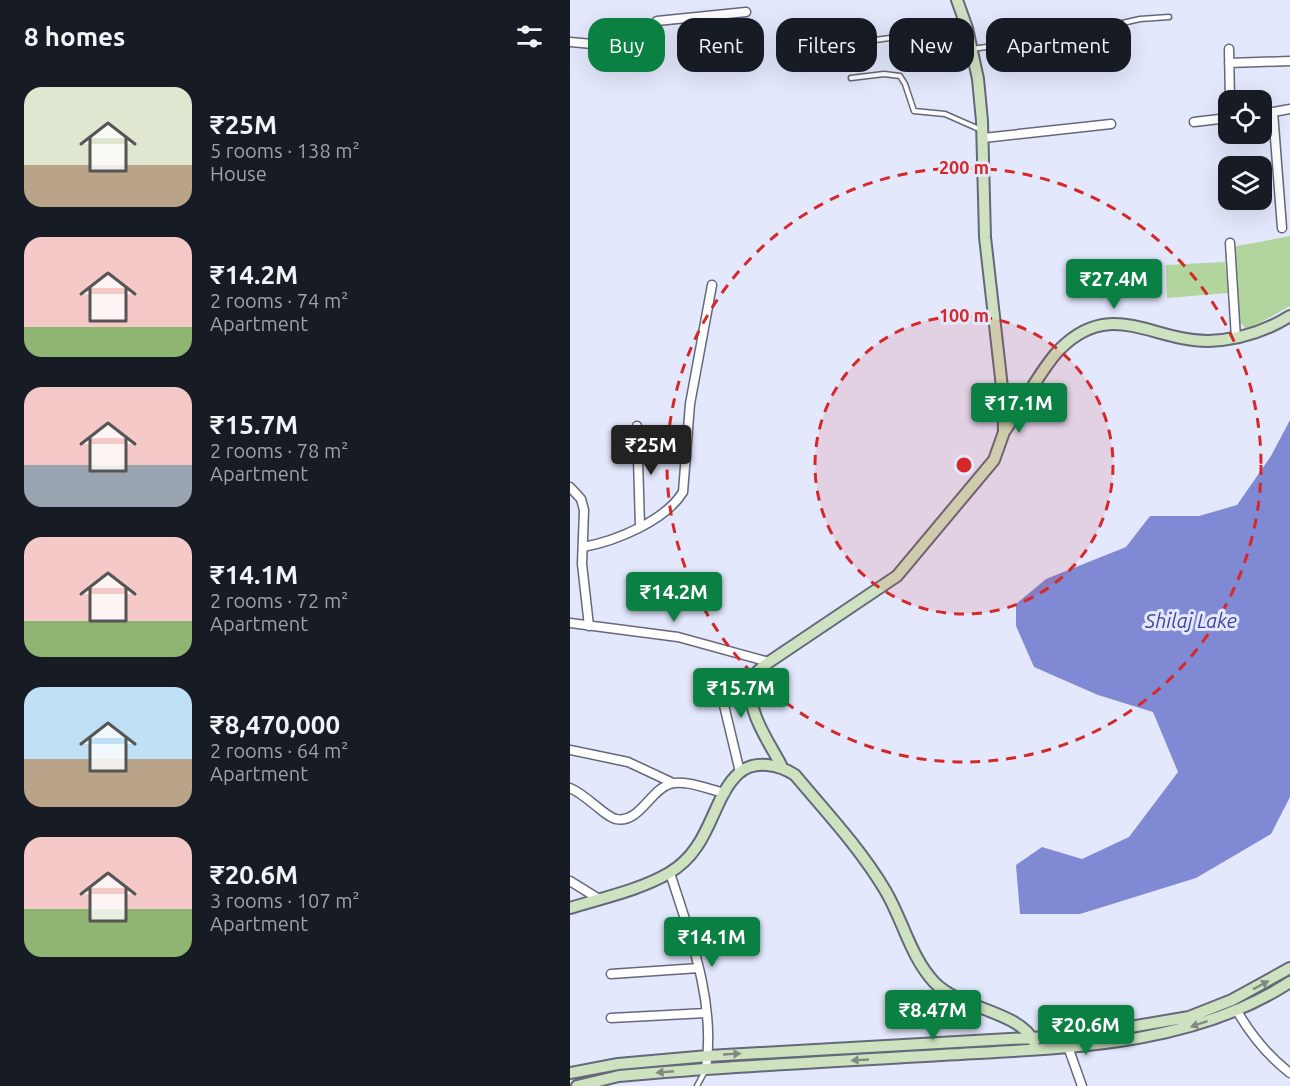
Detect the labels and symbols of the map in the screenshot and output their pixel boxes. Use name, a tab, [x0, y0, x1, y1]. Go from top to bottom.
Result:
text: 200 m	[939, 157, 989, 177]
pin: ₹27.4M	[1065, 259, 1163, 310]
text: 100 m	[939, 305, 989, 325]
pin: ₹17.1M	[970, 383, 1068, 434]
pin: ₹25M	[615, 425, 687, 476]
centre of rings	[954, 455, 974, 475]
pin: ₹14.2M	[625, 572, 723, 623]
water label: Shilaj Lake	[1144, 609, 1237, 632]
pin: ₹15.7M	[692, 668, 790, 719]
pin: ₹14.1M	[663, 917, 761, 968]
one-way arrow	[1253, 980, 1270, 990]
pin: ₹8.47M	[884, 990, 982, 1041]
pin: ₹20.6M	[1037, 1005, 1135, 1056]
one-way arrow	[1190, 1020, 1208, 1030]
one-way arrow	[723, 1050, 742, 1059]
one-way arrow	[850, 1055, 869, 1064]
one-way arrow	[656, 1068, 675, 1077]

